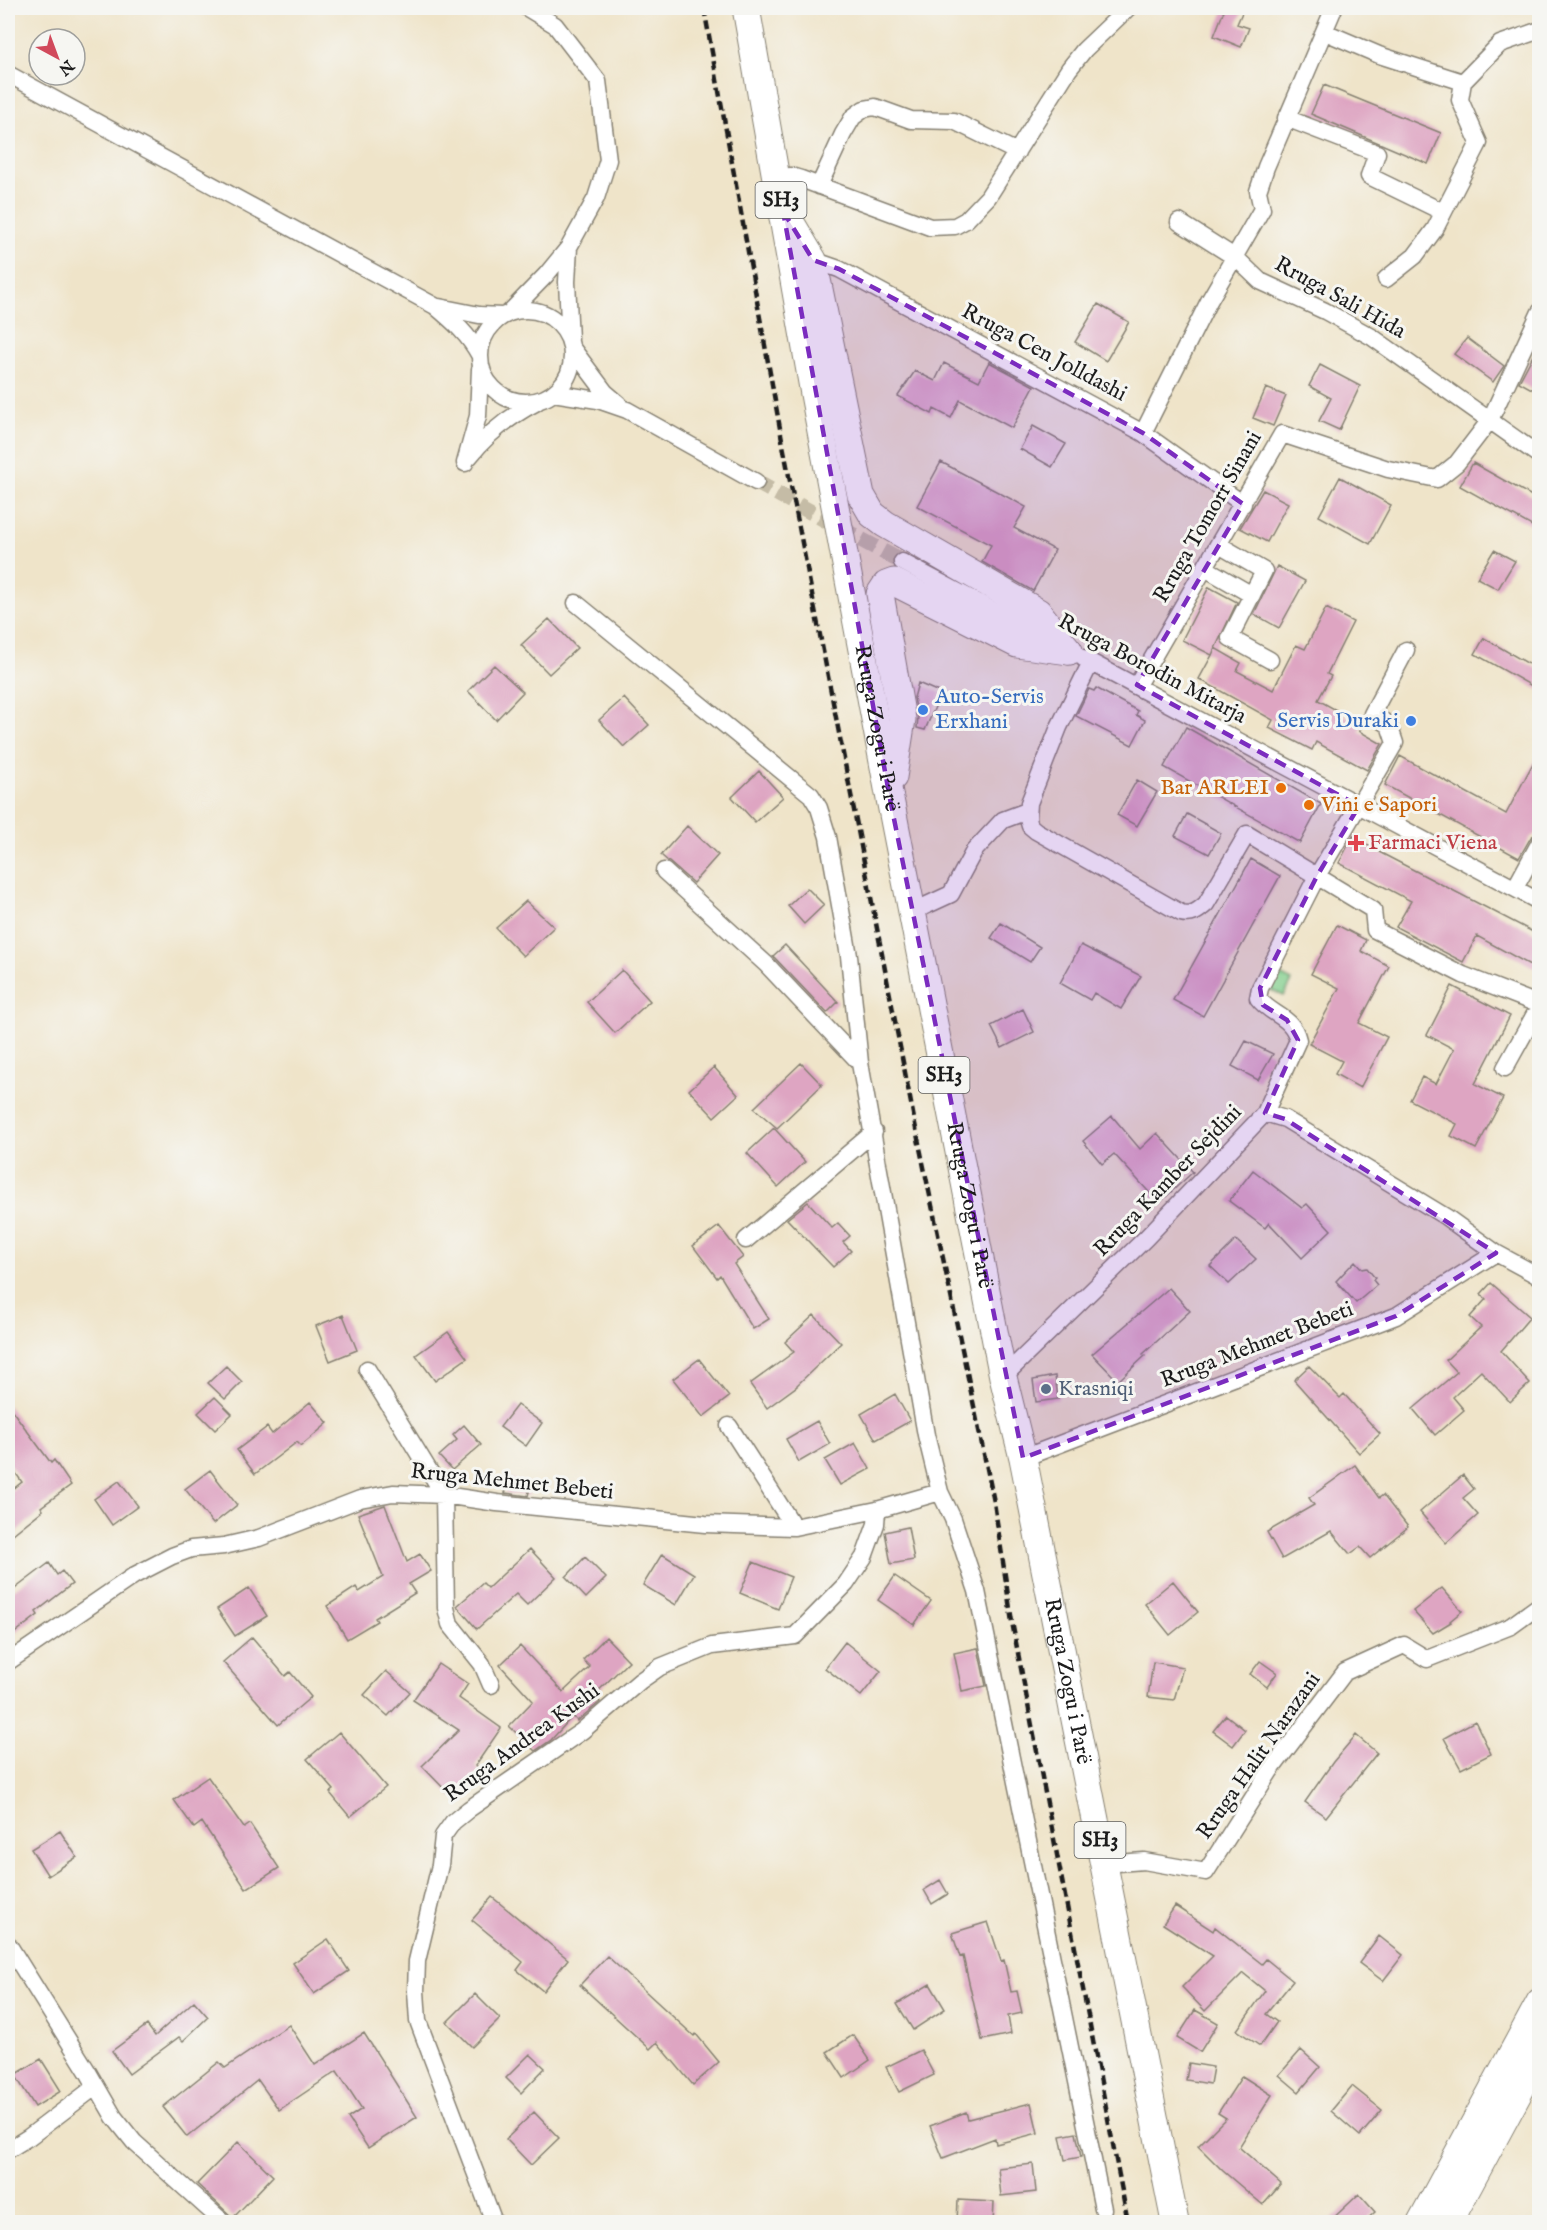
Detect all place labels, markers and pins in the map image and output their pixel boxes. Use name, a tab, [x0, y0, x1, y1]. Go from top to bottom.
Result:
place label: Auto-Servis Erxhani	[934, 683, 1044, 736]
marker: Auto-Servis Erxhani	[916, 703, 930, 717]
place label: Servis Duraki	[1277, 707, 1399, 735]
marker: Servis Duraki	[1404, 714, 1418, 728]
place label: Bar ARLEI	[1160, 774, 1269, 802]
marker: Bar ARLEI	[1274, 781, 1288, 795]
place label: Vini e Sapori	[1320, 791, 1437, 819]
marker: Vini e Sapori	[1302, 798, 1316, 812]
place label: Farmaci Viena	[1368, 829, 1498, 857]
marker: Farmaci Viena	[1349, 836, 1363, 850]
place label: Krasniqi	[1058, 1375, 1134, 1403]
marker: Krasniqi	[1039, 1382, 1053, 1396]

